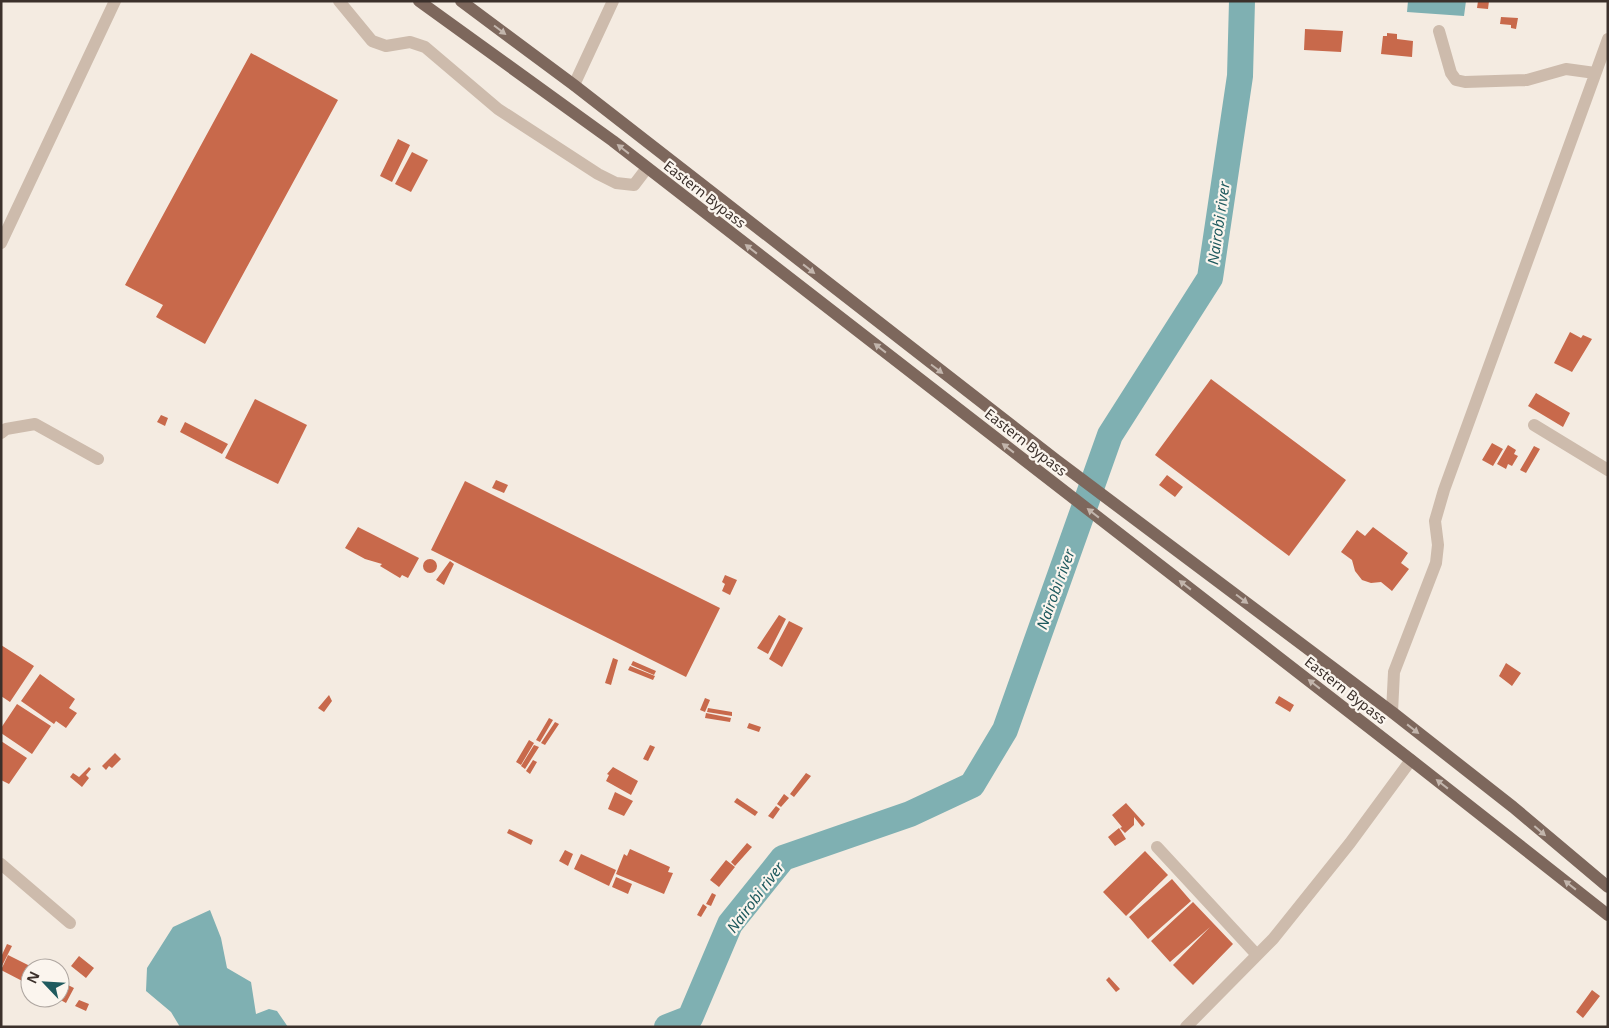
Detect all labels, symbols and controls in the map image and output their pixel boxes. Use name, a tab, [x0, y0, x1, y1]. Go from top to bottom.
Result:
one-way arrow	[493, 25, 507, 35]
one-way arrow	[616, 144, 630, 154]
street label: Eastern Bypass	[660, 156, 750, 232]
water label: Nairobi river	[1202, 179, 1234, 266]
one-way arrow	[745, 244, 758, 255]
one-way arrow	[802, 264, 815, 274]
one-way arrow	[874, 343, 887, 354]
one-way arrow	[930, 363, 943, 374]
street label: Eastern Bypass	[981, 404, 1071, 480]
one-way arrow	[1002, 442, 1015, 453]
one-way arrow	[1087, 508, 1100, 519]
water label: Nairobi river	[1031, 545, 1079, 632]
one-way arrow	[1178, 580, 1192, 590]
one-way arrow	[1235, 594, 1248, 605]
street label: Eastern Bypass	[1301, 652, 1391, 728]
one-way arrow	[1308, 679, 1321, 690]
one-way arrow	[1406, 724, 1419, 735]
one-way arrow	[1436, 779, 1449, 790]
one-way arrow	[1534, 825, 1546, 836]
water label: Nairobi river	[722, 857, 789, 937]
one-way arrow	[1563, 879, 1576, 890]
north arrow	[20, 958, 70, 1008]
text: N	[22, 968, 44, 986]

